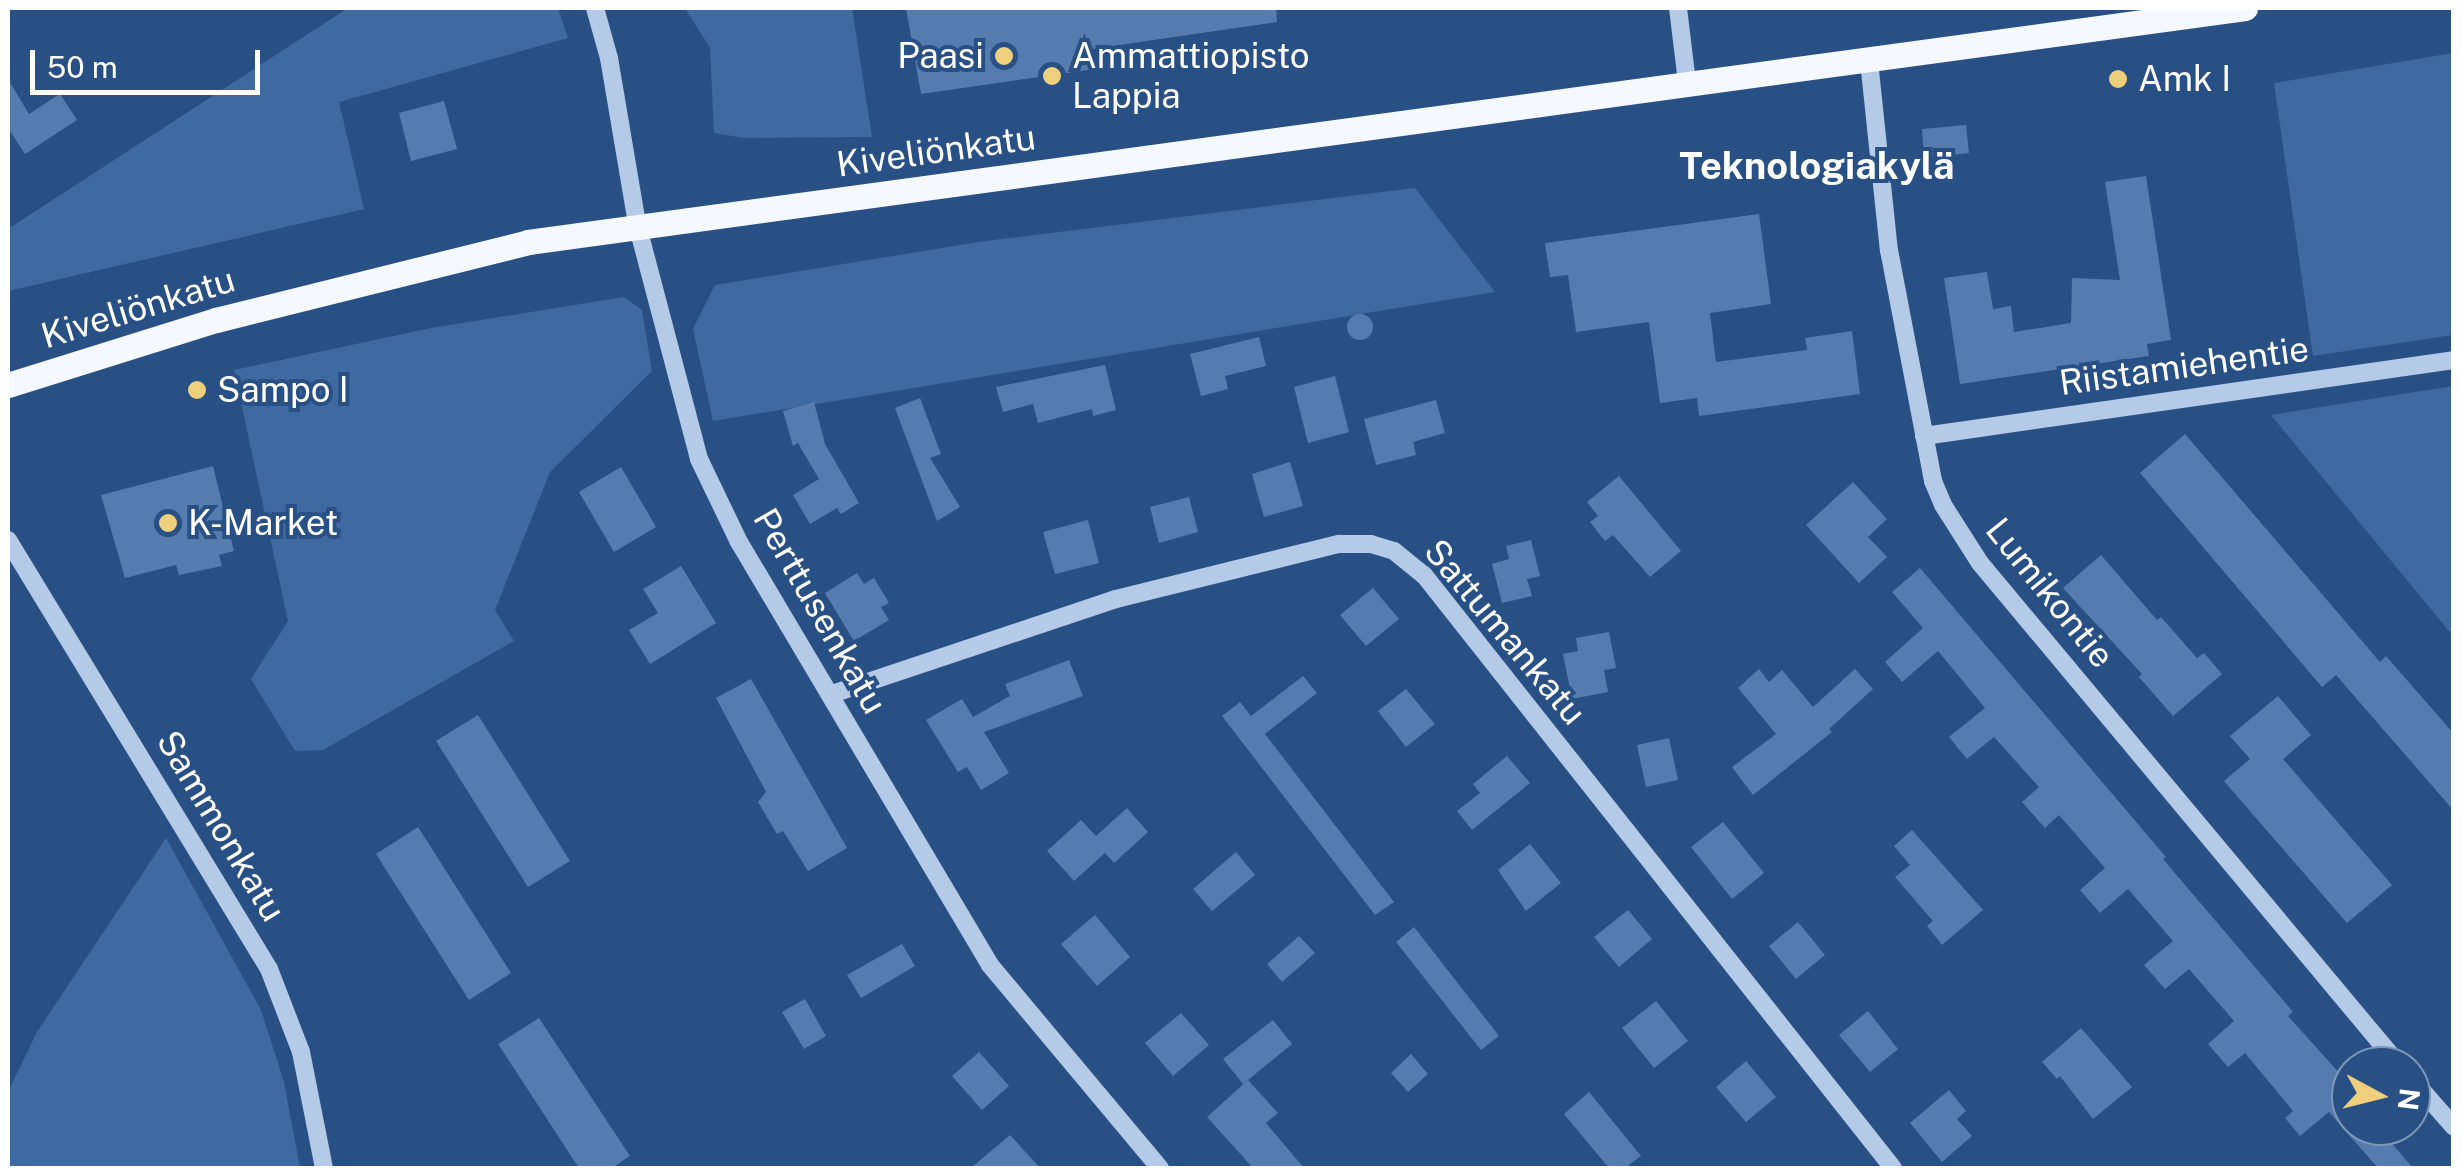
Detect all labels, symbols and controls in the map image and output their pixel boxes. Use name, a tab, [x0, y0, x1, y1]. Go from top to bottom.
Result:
scale bar	[35, 30, 265, 92]
place label: Paasi	[897, 35, 984, 77]
place label: Ammattiopisto Lappia	[1072, 35, 1310, 117]
marker: Paasi	[993, 45, 1015, 67]
text: 50 m	[47, 49, 118, 85]
place label: Amk I	[2138, 58, 2231, 100]
marker: Ammattiopisto Lappia	[1041, 65, 1063, 87]
marker: Amk I	[2107, 68, 2129, 90]
street label: Kiveliönkatu	[834, 116, 1038, 186]
district label: Teknologiakylä	[1679, 143, 1955, 189]
street label: Kiveliönkatu	[36, 259, 240, 357]
street label: Riistamiehentie	[2057, 328, 2311, 404]
place label: Sampo I	[217, 369, 349, 411]
marker: Sampo I	[186, 379, 208, 401]
street label: Perttusenkatu	[744, 501, 896, 721]
place label: K-Market	[188, 502, 338, 544]
street label: Lumikontie	[1977, 510, 2123, 676]
marker: K-Market	[157, 512, 179, 534]
street label: Sattumankatu	[1415, 531, 1595, 733]
street label: Sammonkatu	[148, 723, 294, 929]
north arrow	[2331, 1046, 2431, 1146]
text: N	[2392, 1087, 2427, 1112]

